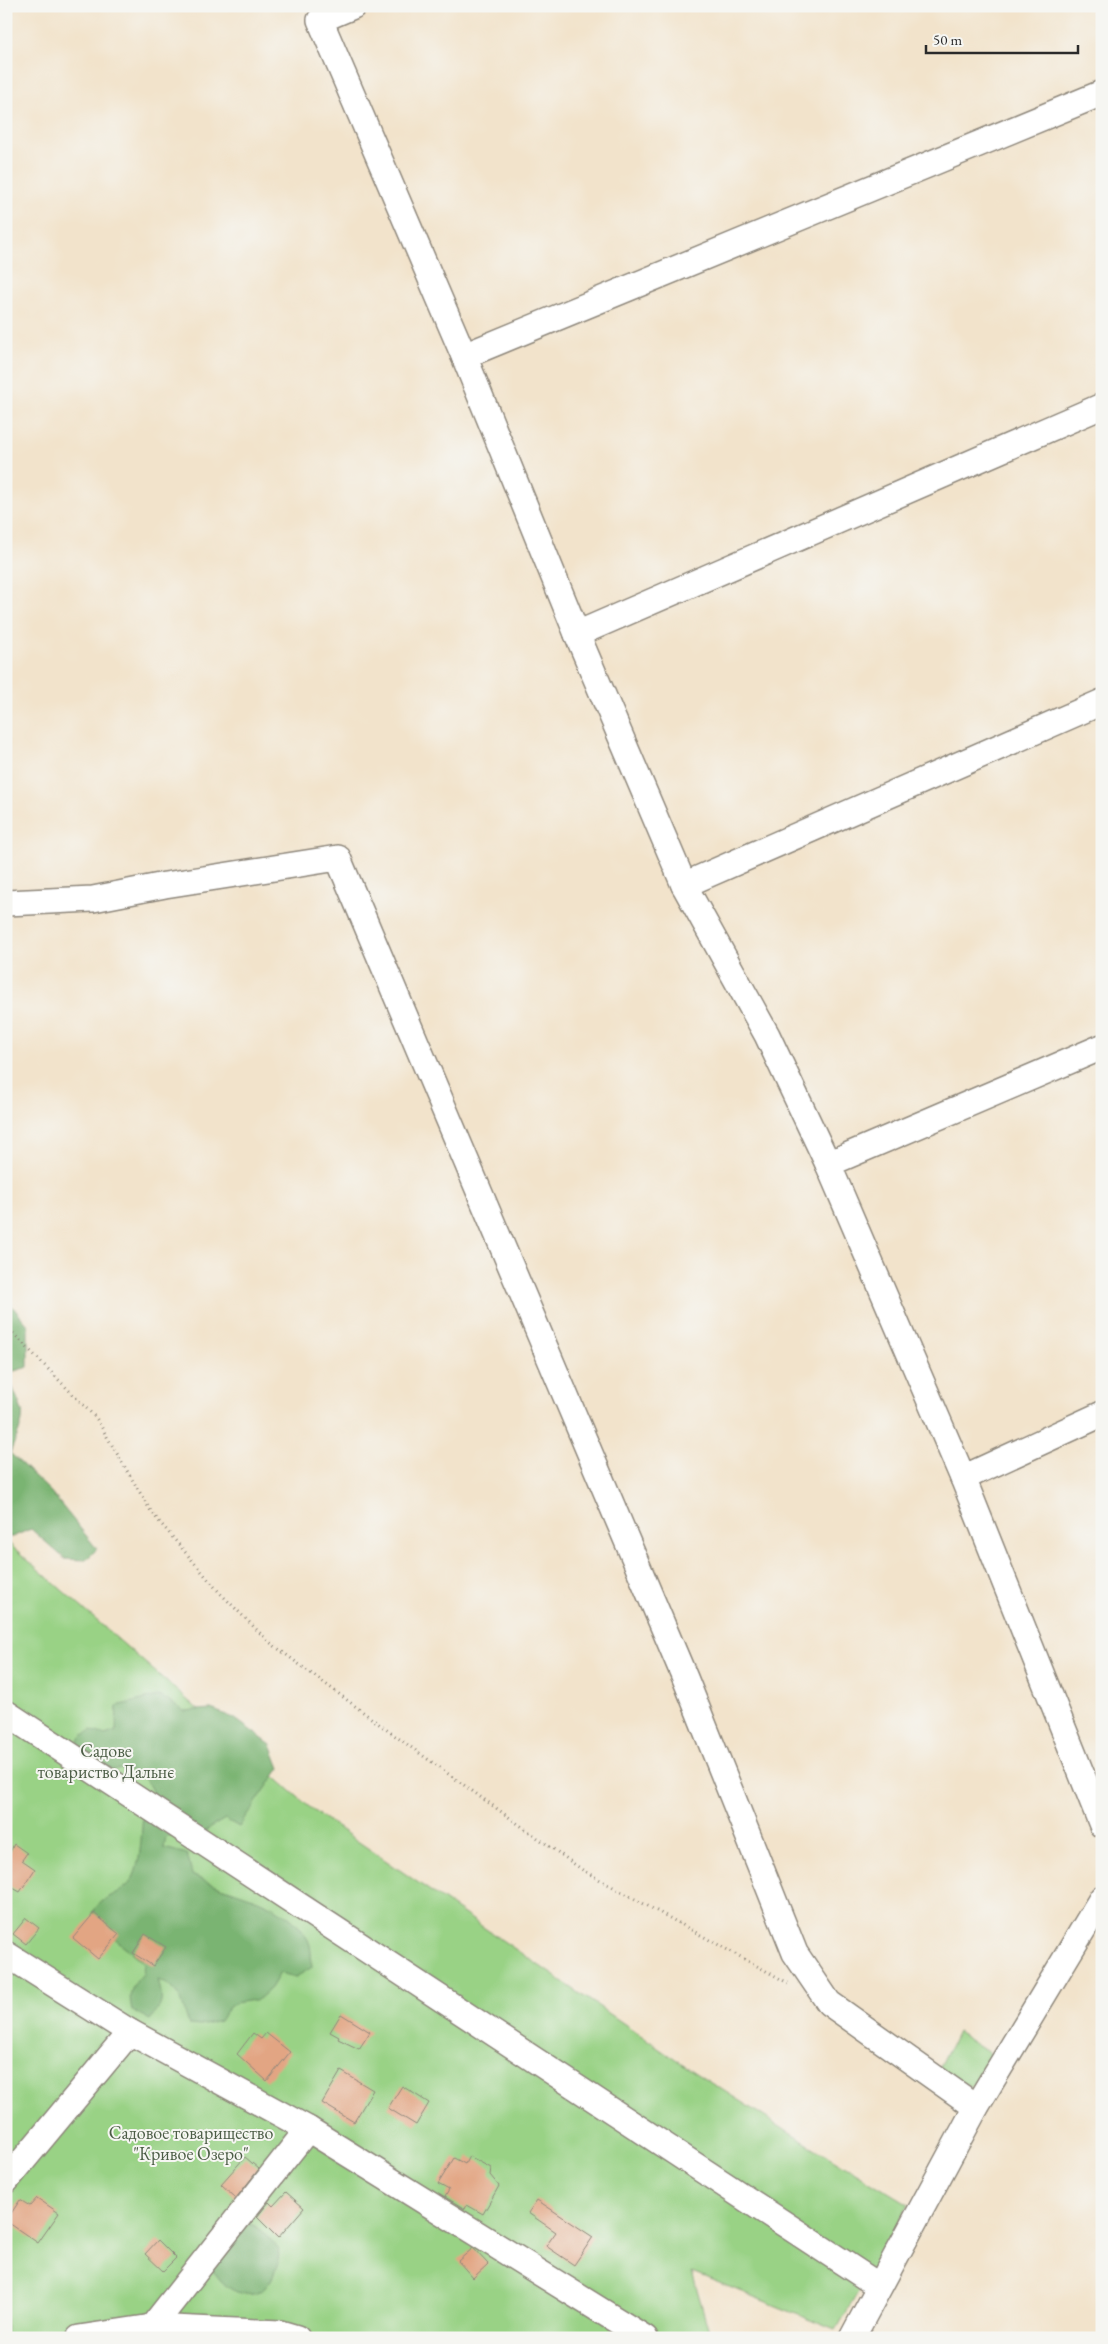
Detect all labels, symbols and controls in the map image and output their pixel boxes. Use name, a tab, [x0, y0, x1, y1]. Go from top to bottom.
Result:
scale bar	[926, 22, 1078, 54]
text: 50 m	[933, 30, 962, 49]
park label: Садове товариство Дальнє	[37, 1739, 175, 1783]
park label: Садовое товарищество "Кривое Озеро"	[109, 2121, 273, 2165]

